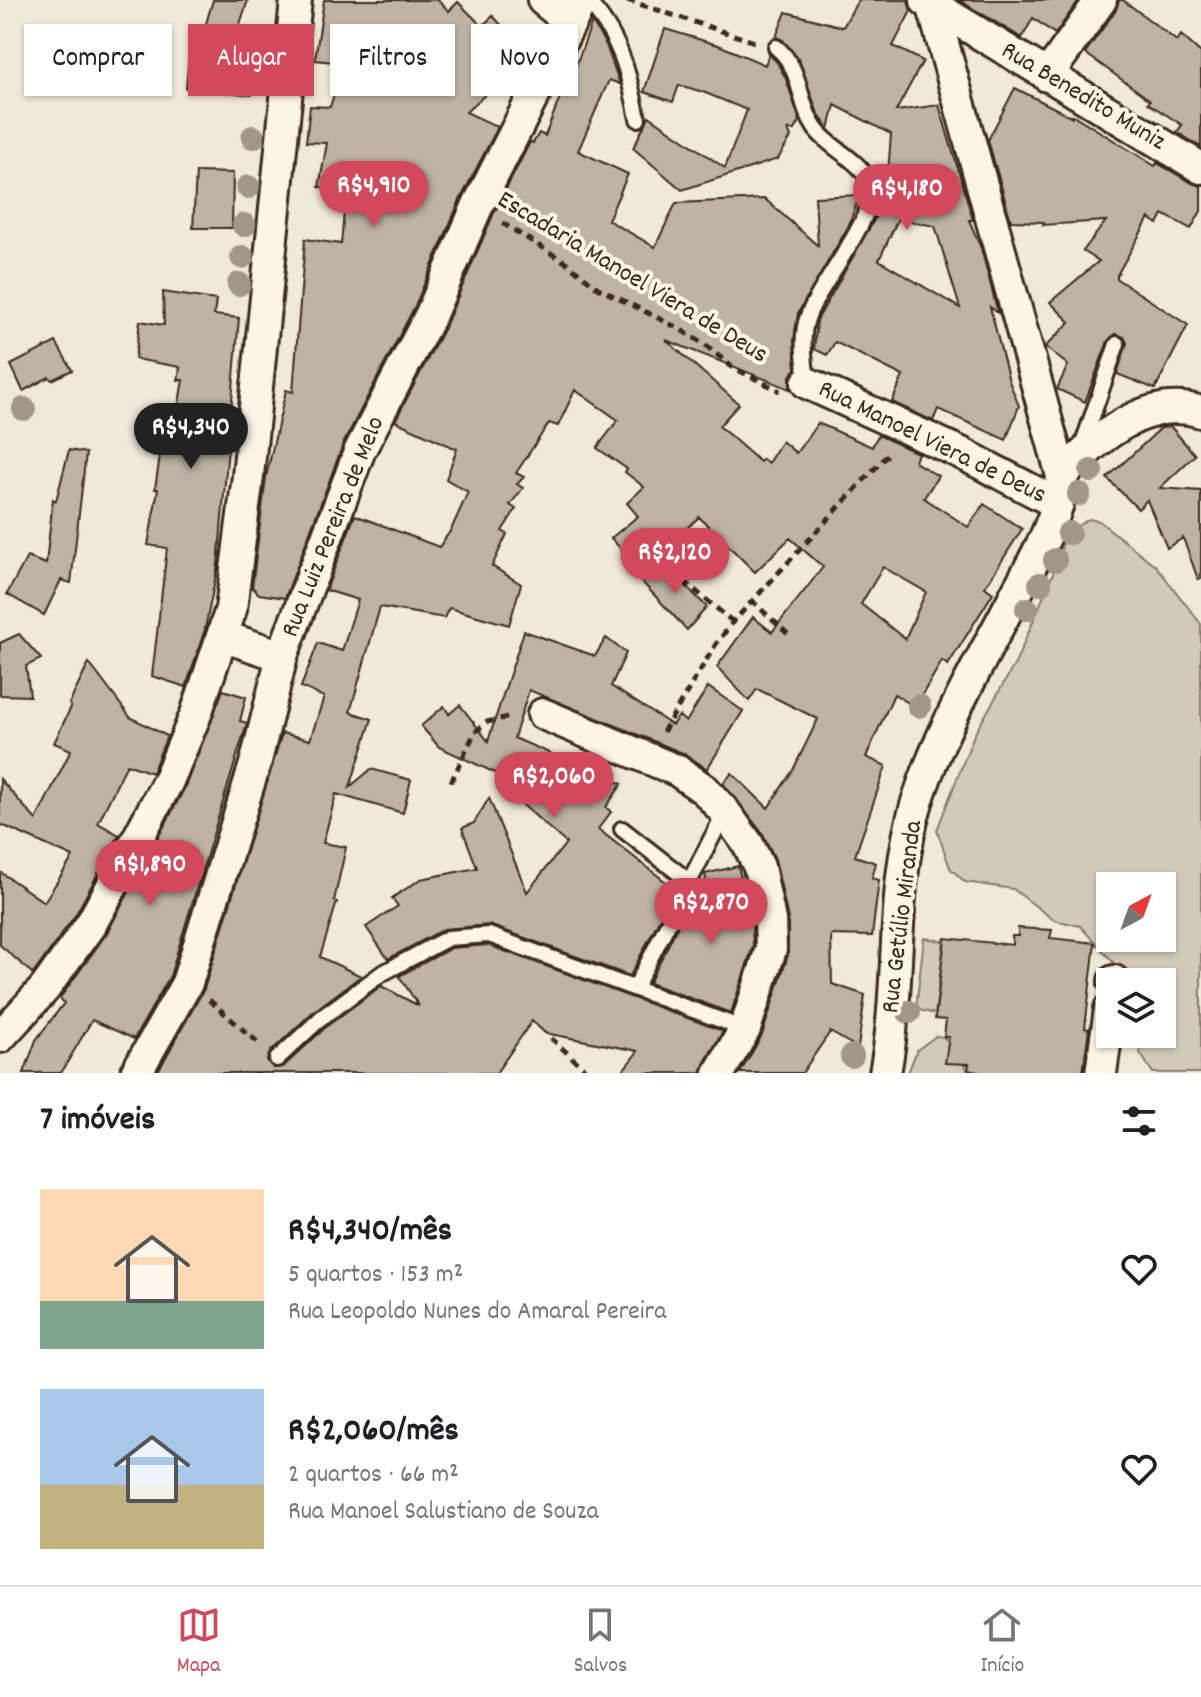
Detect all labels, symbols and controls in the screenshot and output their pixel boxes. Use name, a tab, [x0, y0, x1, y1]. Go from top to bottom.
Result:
chip: Comprar	[24, 24, 172, 96]
chip: Alugar	[188, 24, 314, 96]
chip: Filtros	[330, 24, 455, 96]
chip: Novo	[471, 24, 578, 96]
street label: Rua Benedito Muniz	[994, 33, 1173, 161]
pin: R$4,910	[300, 161, 448, 229]
pin: R$4,180	[833, 164, 981, 232]
text: R$4,910	[337, 168, 411, 205]
text: R$4,180	[871, 171, 943, 208]
street label: Escadaria Manoel Viera de Deus	[490, 182, 774, 374]
street label: Rua Manoel Viera de Deus	[812, 372, 1052, 514]
pin: R$4,340	[117, 403, 265, 471]
text: R$4,340	[152, 410, 230, 447]
street label: Rua Luiz Pereira de Melo	[273, 411, 395, 643]
pin: R$2,120	[601, 528, 749, 596]
text: R$2,120	[638, 535, 712, 572]
pin: R$2,060	[480, 752, 628, 820]
text: R$2,060	[512, 759, 596, 796]
street label: Rua Getúlio Miranda	[873, 818, 933, 1016]
pin: R$1,890	[76, 840, 224, 908]
text: R$1,890	[114, 847, 186, 884]
north arrow	[1096, 872, 1176, 952]
map controls	[1096, 872, 1176, 1048]
pin: R$2,870	[637, 878, 785, 946]
text: R$2,870	[673, 885, 749, 922]
button: layers	[1096, 968, 1176, 1048]
text: 7 imóveis	[40, 1097, 155, 1146]
icon: filters	[1117, 1099, 1161, 1143]
text: R$4,340/mês	[288, 1208, 452, 1257]
icon: home	[104, 1221, 200, 1317]
icon: heart	[1117, 1247, 1161, 1291]
text: 5 quartos · 153 m²	[288, 1257, 463, 1294]
text: Rua Leopoldo Nunes do Amaral Pereira	[288, 1294, 666, 1331]
text: R$2,060/mês	[288, 1408, 459, 1457]
icon: home	[104, 1421, 200, 1517]
icon: heart	[1117, 1447, 1161, 1491]
text: 2 quartos · 66 m²	[288, 1457, 459, 1494]
text: Rua Manoel Salustiano de Souza	[288, 1494, 599, 1531]
tab: Mapa	[177, 1603, 221, 1682]
tab: Salvos	[574, 1603, 627, 1682]
tab: Início	[980, 1603, 1024, 1682]

